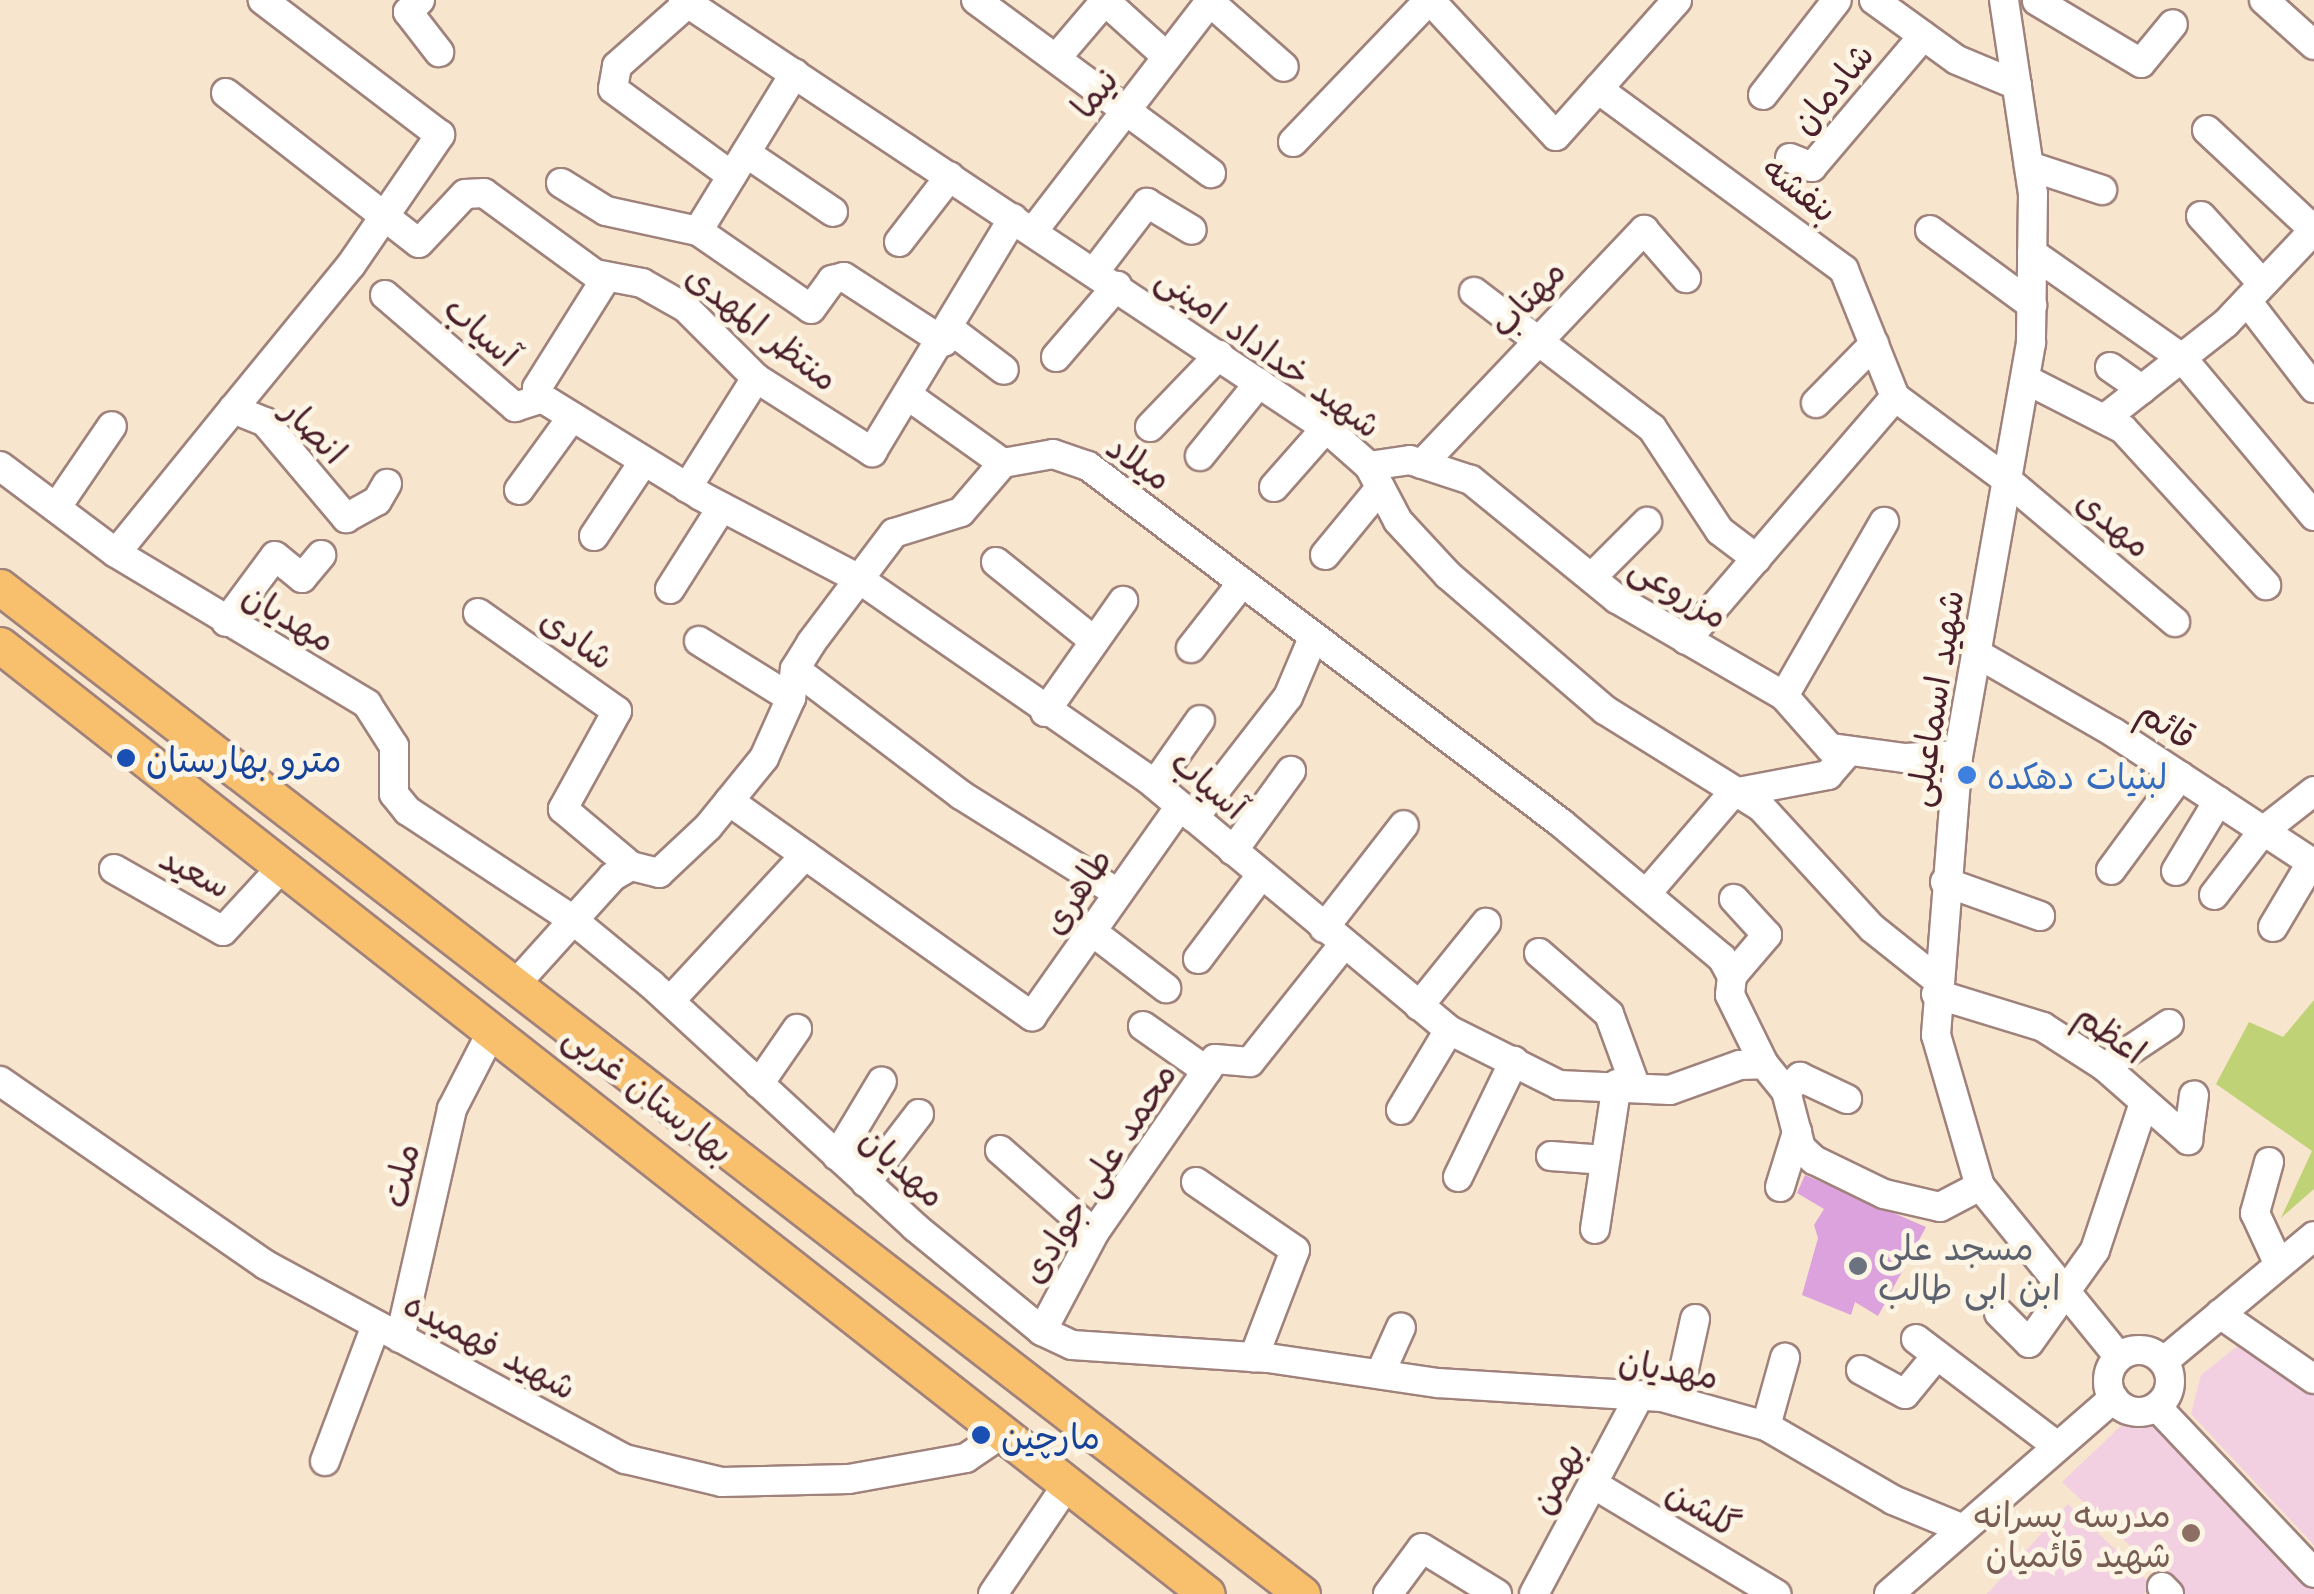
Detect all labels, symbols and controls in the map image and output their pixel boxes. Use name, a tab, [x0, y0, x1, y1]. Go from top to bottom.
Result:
street label: شادمان	[1781, 33, 1881, 141]
street label: نیما	[1060, 59, 1126, 125]
street label: بنفشه	[1755, 146, 1847, 230]
street label: مهتاب	[1479, 249, 1573, 345]
street label: منتظر المهدی	[678, 253, 848, 399]
street label: شهید خداداد امینی	[1150, 255, 1390, 445]
street label: آسیاب	[437, 286, 529, 374]
street label: انصار	[275, 388, 357, 472]
street label: میلاد	[1099, 424, 1181, 498]
street label: مهدی	[2069, 479, 2161, 565]
street label: مزروعی	[1623, 544, 1737, 636]
street label: مهدیان	[236, 572, 344, 660]
street label: شهید اسماعیلی	[1895, 587, 1971, 809]
street label: شادی	[533, 597, 623, 677]
street label: قائم	[2131, 689, 2205, 757]
place label: مترو بهارستان	[146, 737, 342, 779]
street label: آسیاب	[1163, 739, 1257, 827]
marker: مترو بهارستان	[115, 747, 137, 769]
place label: لبنیات دهکده	[1987, 754, 2167, 796]
marker: لبنیات دهکده	[1956, 764, 1978, 786]
street label: سعید	[154, 834, 238, 906]
street label: طاهری	[1031, 839, 1119, 941]
street label: اعظم	[2069, 992, 2155, 1072]
street label: بهارستان غربی	[557, 1013, 743, 1171]
street label: محمد علی جوادی	[1010, 1054, 1184, 1290]
street label: مهدیان	[853, 1117, 955, 1215]
street label: ملت	[371, 1139, 427, 1211]
place label: مسجد علی ابن ابی طالب	[1878, 1225, 2061, 1307]
marker: مسجد علی ابن ابی طالب	[1847, 1255, 1869, 1277]
street label: شهید فهمیده	[398, 1281, 584, 1407]
street label: مهدیان	[1616, 1338, 1722, 1396]
place label: مارچین	[1001, 1414, 1100, 1456]
marker: مارچین	[970, 1424, 992, 1446]
street label: بهمن	[1519, 1434, 1591, 1520]
street label: گلشن	[1660, 1469, 1748, 1545]
place label: مدرسه پسرانه شهید قائمیان	[1973, 1492, 2171, 1574]
marker: مدرسه پسرانه شهید قائمیان	[2180, 1522, 2202, 1544]

